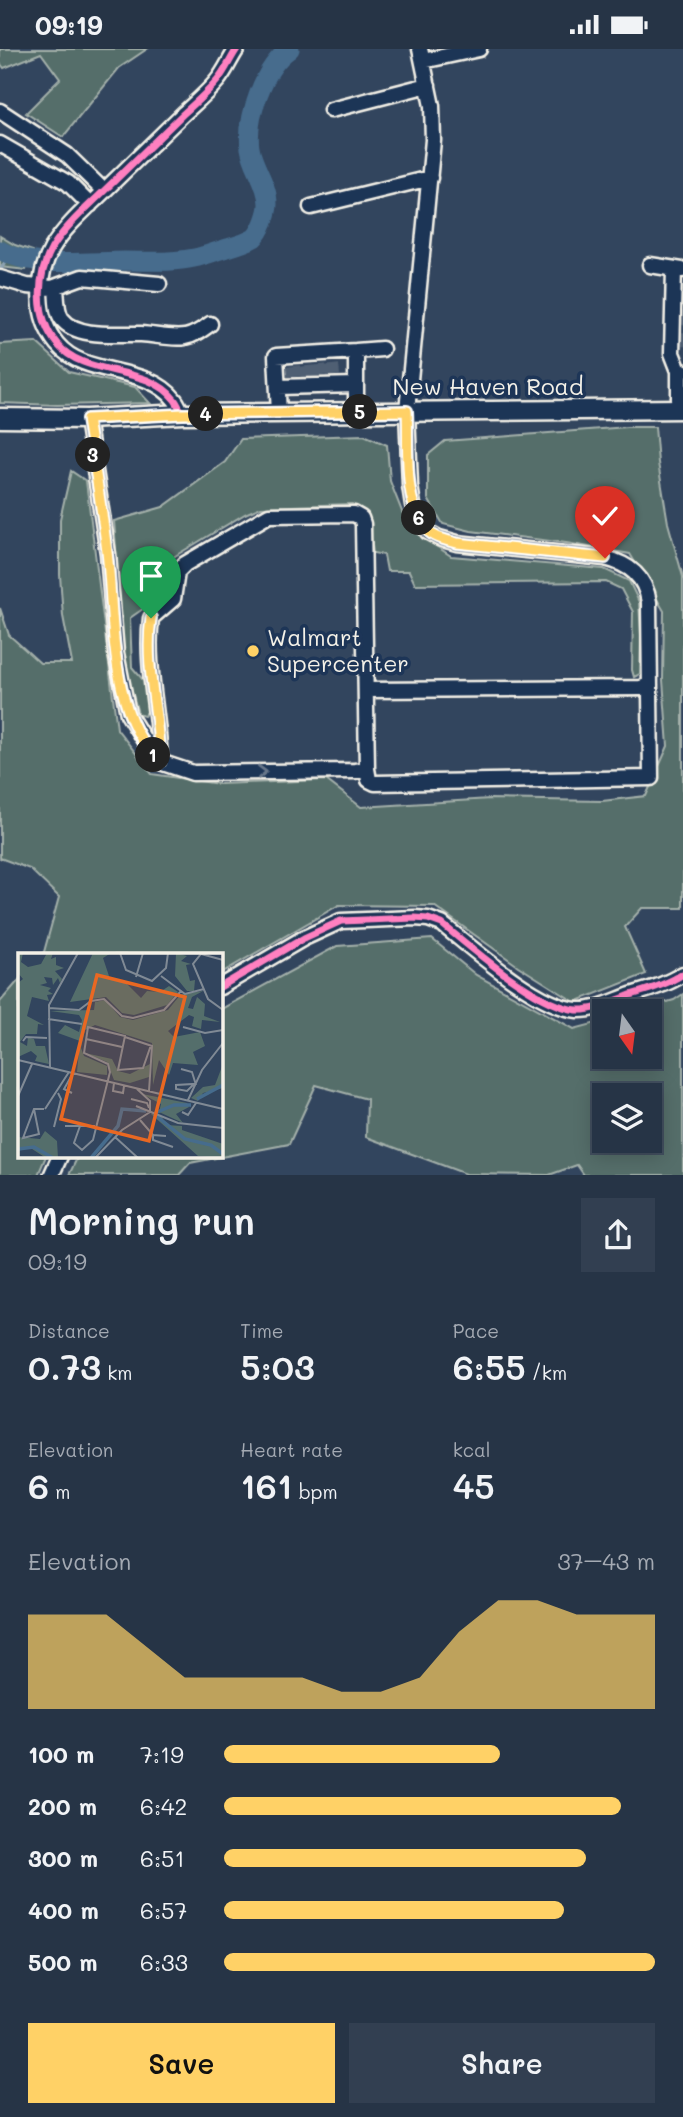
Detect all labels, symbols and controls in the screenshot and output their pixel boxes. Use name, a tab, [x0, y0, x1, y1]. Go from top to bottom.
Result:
text: 09:19	[35, 8, 103, 42]
street label: New Haven Road	[393, 371, 583, 401]
pin: 5	[342, 395, 378, 429]
pin: 4	[188, 397, 224, 431]
text: 5	[354, 399, 365, 424]
text: 4	[199, 401, 212, 426]
pin: 3	[76, 437, 110, 473]
text: 3	[87, 442, 98, 467]
pin	[575, 486, 635, 558]
icon: check	[586, 497, 624, 535]
pin: 6	[402, 501, 436, 535]
text: 6	[413, 505, 424, 530]
pin	[121, 546, 181, 618]
icon: arrive	[132, 557, 170, 595]
place label: Walmart Supercenter	[267, 622, 409, 678]
marker: Walmart Supercenter	[245, 643, 261, 659]
pin: 1	[136, 737, 170, 773]
text: 1	[148, 742, 157, 767]
one-way arrow	[257, 764, 267, 780]
inset map	[18, 953, 222, 1158]
north arrow	[592, 999, 662, 1069]
map controls	[592, 999, 662, 1153]
button: layers	[592, 1083, 662, 1153]
text: Morning run	[28, 1195, 255, 1245]
button: share	[581, 1198, 655, 1272]
text: 09:19	[28, 1246, 87, 1276]
text: Distance	[28, 1318, 110, 1343]
text: Time	[240, 1318, 284, 1343]
text: Pace	[453, 1318, 499, 1343]
text: 0.73	[28, 1343, 101, 1389]
text: 5:03	[240, 1343, 315, 1389]
text: 6:55	[453, 1343, 526, 1389]
text: km	[101, 1360, 132, 1385]
text: /km	[526, 1360, 567, 1385]
text: Elevation	[28, 1437, 113, 1462]
text: Heart rate	[240, 1437, 343, 1462]
text: kcal	[453, 1437, 491, 1462]
text: 6	[28, 1462, 49, 1508]
text: 161	[240, 1462, 293, 1508]
text: 45	[453, 1462, 495, 1508]
text: m	[49, 1479, 70, 1504]
text: bpm	[293, 1479, 338, 1504]
text: Elevation	[28, 1546, 131, 1576]
text: 37–43 m	[557, 1546, 655, 1576]
text: 100 m	[28, 1739, 94, 1769]
text: 7:19	[140, 1739, 184, 1769]
text: 200 m	[28, 1791, 97, 1821]
text: 6:42	[140, 1791, 187, 1821]
text: 300 m	[28, 1843, 98, 1873]
text: 6:51	[140, 1843, 185, 1873]
text: 400 m	[28, 1895, 99, 1925]
text: 6:57	[140, 1895, 187, 1925]
text: 500 m	[28, 1947, 98, 1977]
text: 6:33	[140, 1947, 188, 1977]
button: Save	[28, 2023, 335, 2103]
button: Share	[349, 2023, 655, 2103]

